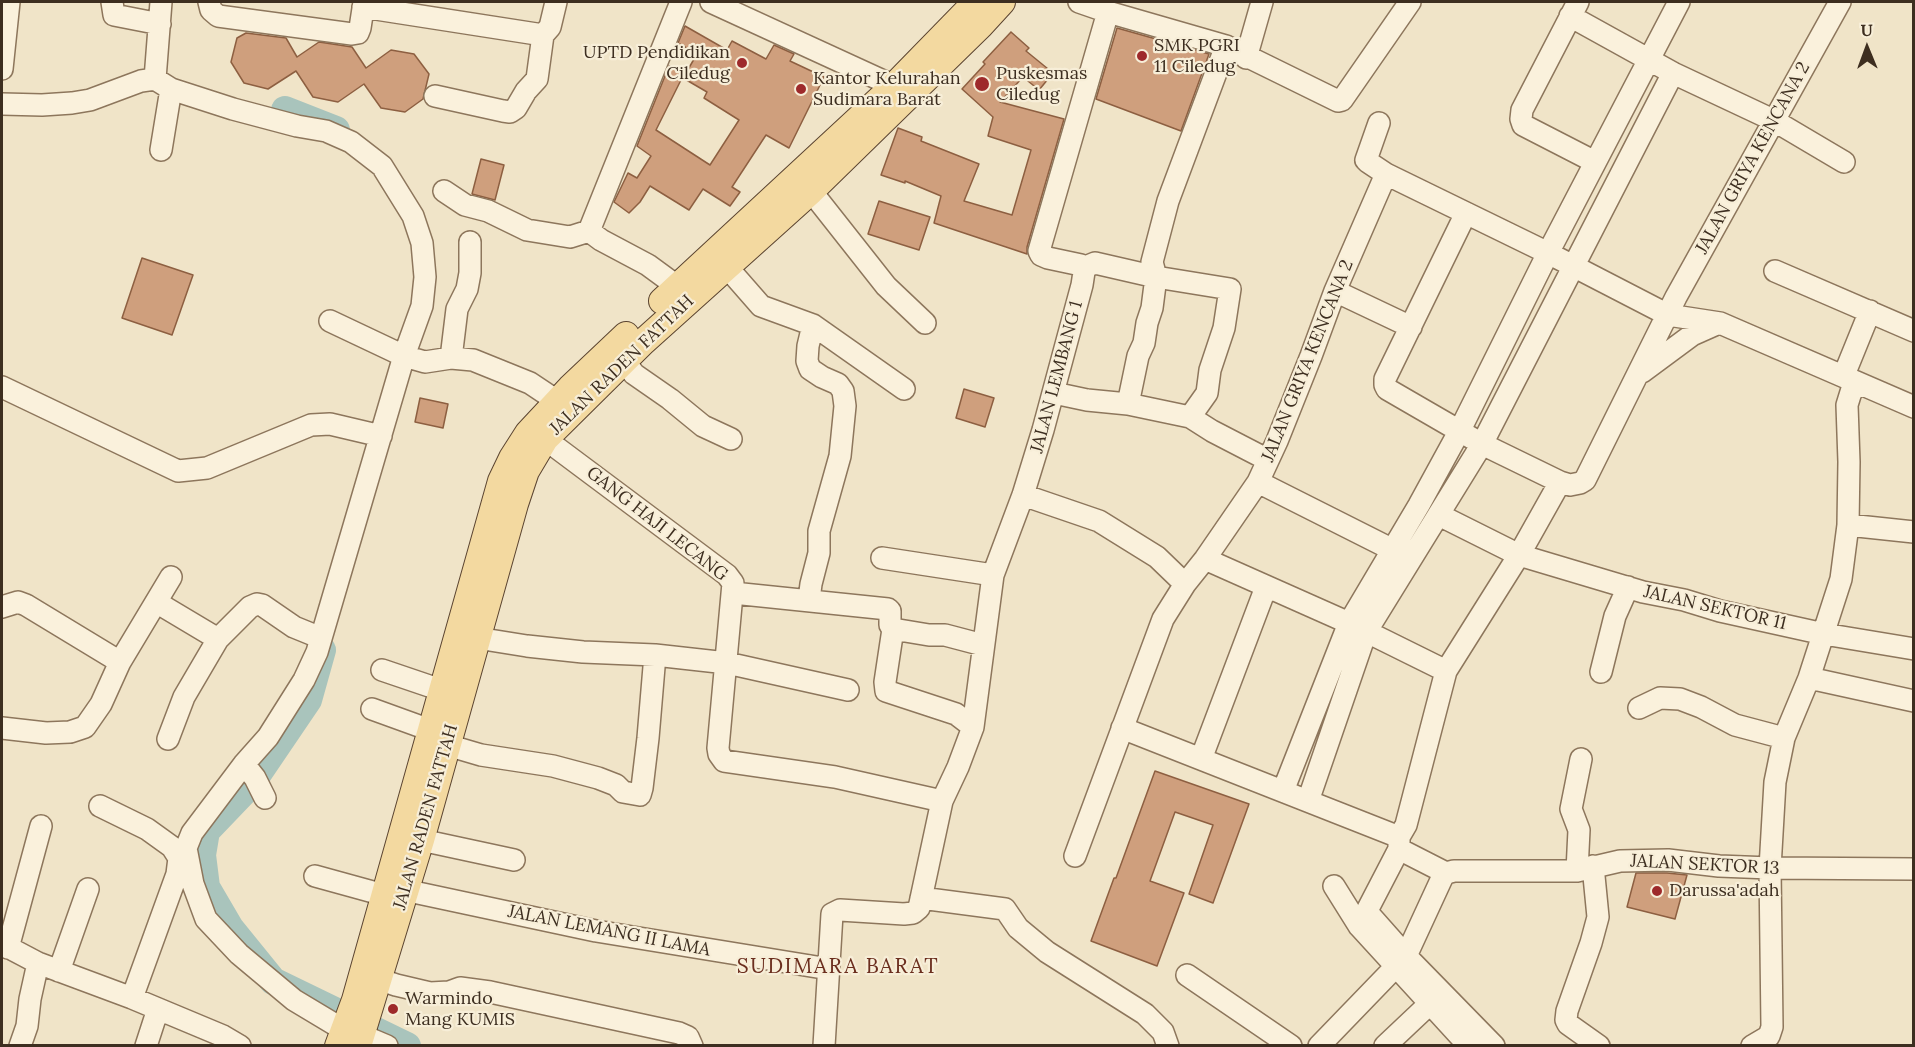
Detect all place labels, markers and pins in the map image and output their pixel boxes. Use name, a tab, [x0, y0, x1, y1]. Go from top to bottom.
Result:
place label: SMK PGRI 11 Ciledug	[1154, 35, 1240, 78]
place label: UPTD Pendidikan Ciledug	[583, 42, 730, 84]
marker: SMK PGRI 11 Ciledug	[1135, 49, 1149, 63]
marker: UPTD Pendidikan Ciledug	[735, 56, 749, 70]
place label: Puskesmas Ciledug	[996, 63, 1087, 106]
place label: Kantor Kelurahan Sudimara Barat	[813, 68, 961, 110]
marker: Puskesmas Ciledug	[973, 75, 991, 93]
marker: Kantor Kelurahan Sudimara Barat	[794, 82, 808, 96]
place label: Darussa'adah	[1669, 880, 1780, 902]
marker: Darussa'adah	[1650, 884, 1664, 898]
place label: Warmindo Mang KUMIS	[405, 988, 515, 1030]
marker: Warmindo Mang KUMIS	[386, 1002, 400, 1016]

